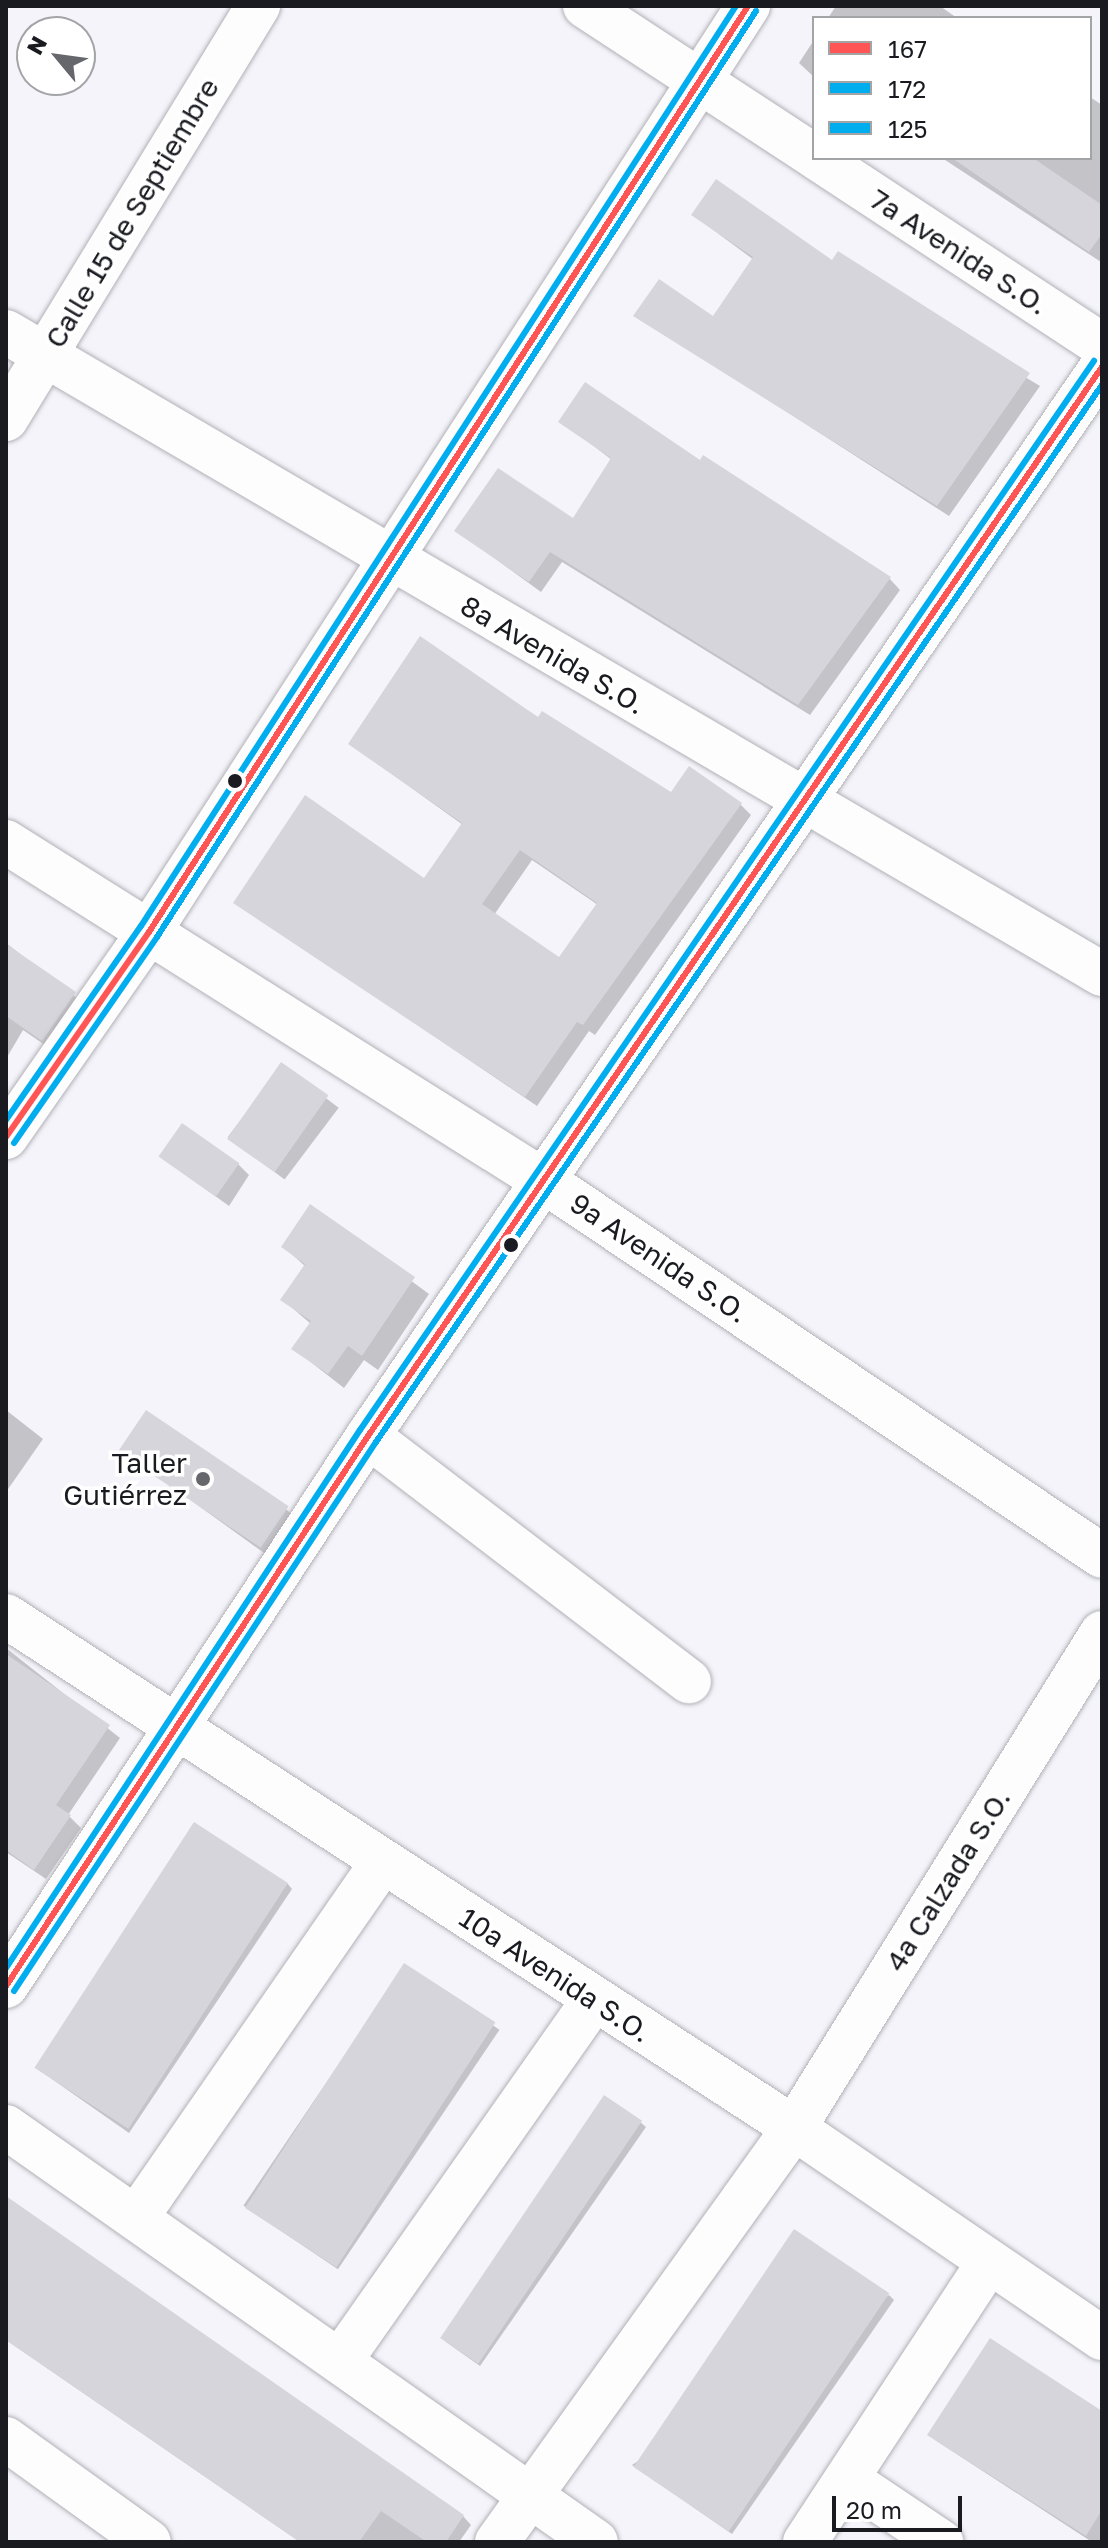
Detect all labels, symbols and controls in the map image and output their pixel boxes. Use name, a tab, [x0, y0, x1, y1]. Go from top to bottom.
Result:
north arrow	[16, 16, 96, 96]
legend	[812, 16, 1092, 160]
text: N	[20, 31, 52, 59]
text: 167	[888, 34, 927, 63]
street label: Calle 15 de Septiembre	[38, 72, 226, 354]
text: 172	[888, 74, 926, 103]
text: 125	[888, 114, 927, 143]
street label: 7a Avenida S.O.	[864, 182, 1054, 322]
street label: 8a Avenida S.O.	[455, 589, 651, 721]
unlabelled marker	[227, 773, 243, 789]
street label: 9a Avenida S.O.	[564, 1186, 754, 1330]
unlabelled marker	[503, 1237, 519, 1253]
place label: Taller Gutiérrez	[63, 1446, 187, 1512]
marker: Taller Gutiérrez	[194, 1470, 212, 1488]
street label: 4a Calzada S.O.	[879, 1783, 1017, 1977]
street label: 10a Avenida S.O.	[453, 1901, 657, 2049]
scale bar	[836, 2480, 966, 2530]
text: 20 m	[846, 2495, 902, 2524]

